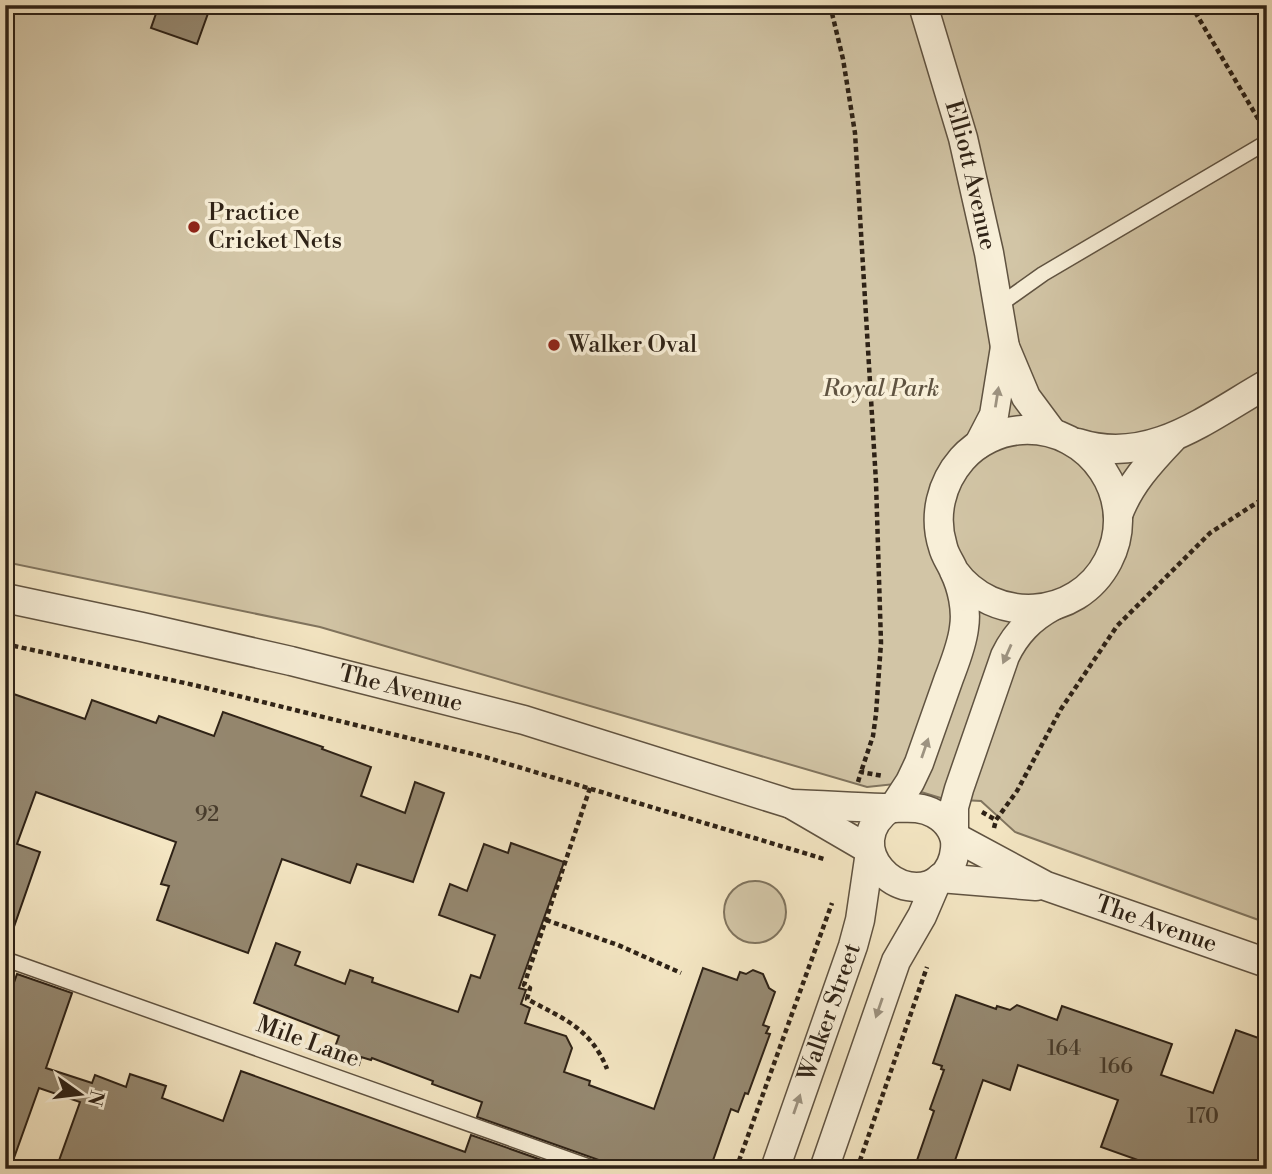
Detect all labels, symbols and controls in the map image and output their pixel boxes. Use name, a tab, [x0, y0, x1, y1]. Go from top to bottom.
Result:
street label: Elliott Avenue	[938, 97, 1003, 253]
place label: Practice Cricket Nets	[208, 198, 342, 256]
marker: Practice Cricket Nets	[186, 219, 202, 235]
place label: Walker Oval	[567, 330, 697, 360]
marker: Walker Oval	[546, 337, 562, 353]
park label: Royal Park	[822, 374, 939, 404]
one-way arrow	[992, 386, 1003, 408]
one-way arrow	[1001, 644, 1012, 665]
street label: The Avenue	[335, 659, 466, 719]
one-way arrow	[920, 737, 931, 758]
house number: 92	[195, 802, 219, 828]
street label: The Avenue	[1091, 889, 1221, 959]
street label: Walker Street	[791, 939, 868, 1086]
one-way arrow	[873, 998, 884, 1019]
street label: Mile Lane	[252, 1009, 364, 1075]
house number: 164	[1047, 1036, 1081, 1062]
house number: 166	[1099, 1054, 1133, 1080]
north arrow	[46, 1058, 116, 1128]
text: N	[82, 1088, 109, 1108]
one-way arrow	[792, 1094, 803, 1115]
house number: 170	[1187, 1104, 1219, 1130]

